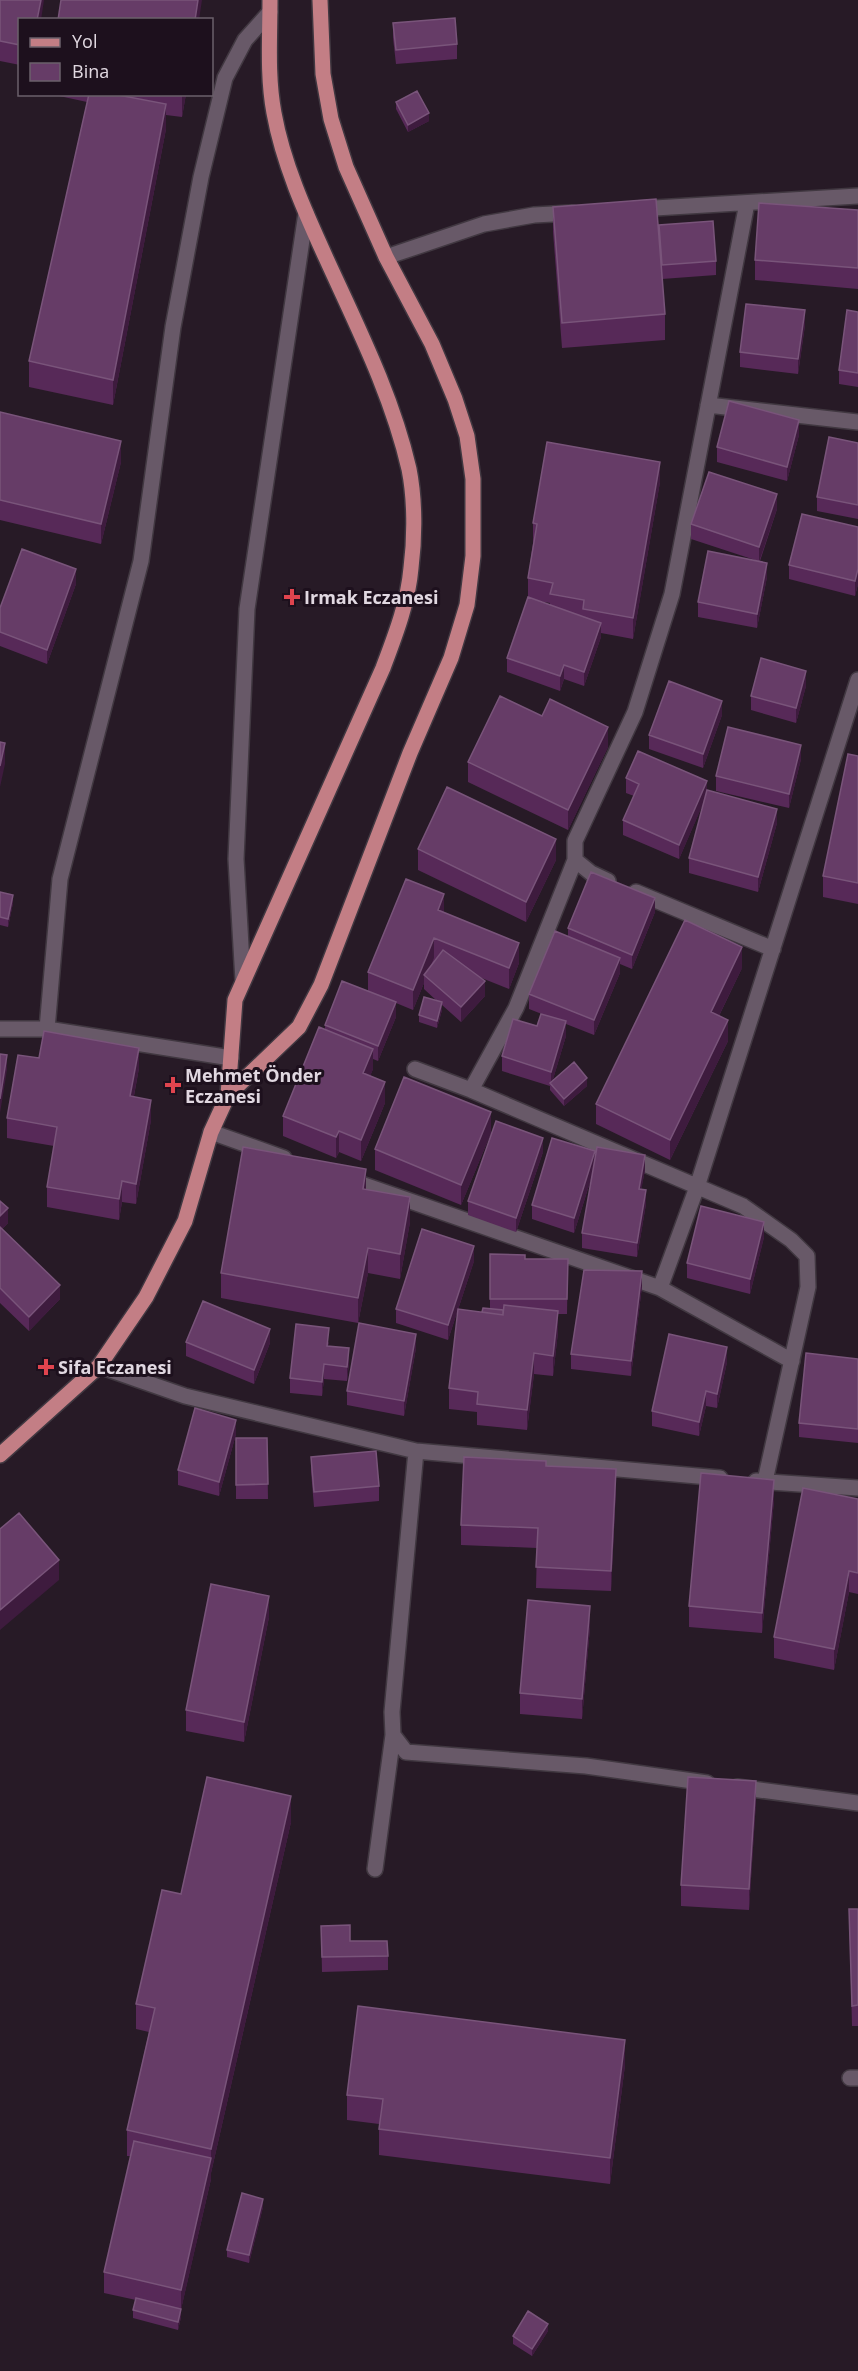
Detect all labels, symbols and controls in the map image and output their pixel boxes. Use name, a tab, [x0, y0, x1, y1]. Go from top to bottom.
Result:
legend	[18, 18, 213, 96]
text: Yol	[72, 29, 97, 53]
text: Bina	[72, 59, 109, 83]
place label: Irmak Eczanesi	[304, 585, 438, 609]
marker: Irmak Eczanesi	[285, 590, 299, 604]
place label: Mehmet Önder Eczanesi	[185, 1063, 322, 1108]
marker: Mehmet Önder Eczanesi	[166, 1078, 180, 1092]
place label: Sifa Eczanesi	[58, 1355, 172, 1379]
marker: Sifa Eczanesi	[39, 1360, 53, 1374]

